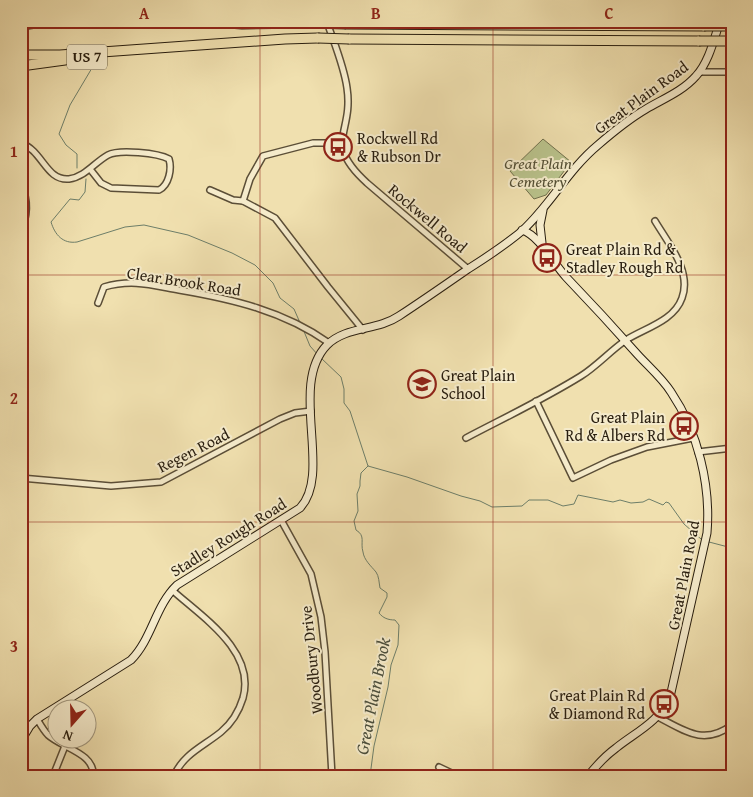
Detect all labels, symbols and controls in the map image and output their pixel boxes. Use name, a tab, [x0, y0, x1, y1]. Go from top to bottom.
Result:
text: A	[139, 1, 150, 25]
text: B	[371, 1, 381, 25]
text: C	[604, 1, 614, 25]
road number: US 7	[67, 44, 107, 70]
street label: Great Plain Road	[589, 54, 693, 139]
place label: Rockwell Rd & Rubson Dr	[357, 126, 441, 168]
bus stop icon: Rockwell Rd & Rubson Dr	[323, 132, 353, 162]
text: 1	[10, 139, 18, 163]
park label: Great Plain Cemetery	[504, 151, 572, 193]
street label: Rockwell Road	[383, 178, 473, 259]
place label: Great Plain Rd & Stadley Rough Rd	[566, 237, 684, 279]
bus stop icon: Great Plain Rd & Stadley Rough Rd	[532, 243, 562, 273]
street label: Clear Brook Road	[125, 260, 243, 302]
place label: Great Plain School	[441, 363, 515, 405]
school or university icon: Great Plain School	[407, 369, 437, 399]
text: 2	[10, 386, 18, 410]
place label: Great Plain Rd & Albers Rd	[565, 405, 665, 447]
bus stop icon: Great Plain Rd & Albers Rd	[669, 411, 699, 441]
street label: Regen Road	[153, 421, 234, 478]
street label: Stadley Rough Road	[165, 491, 291, 582]
street label: Great Plain Road	[661, 518, 705, 632]
street label: Woodbury Drive	[293, 605, 329, 715]
text: 3	[10, 634, 18, 658]
water label: Great Plain Brook	[348, 634, 397, 757]
place label: Great Plain Rd & Diamond Rd	[549, 683, 645, 725]
bus stop icon: Great Plain Rd & Diamond Rd	[649, 689, 679, 719]
north arrow	[48, 700, 98, 750]
text: N	[59, 725, 75, 747]

